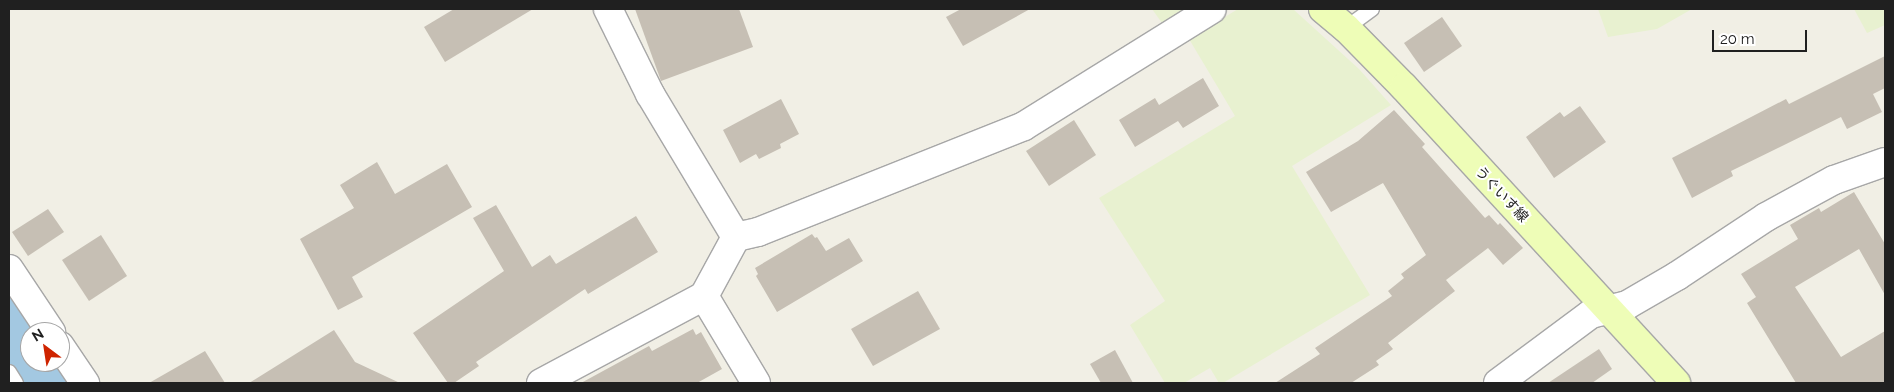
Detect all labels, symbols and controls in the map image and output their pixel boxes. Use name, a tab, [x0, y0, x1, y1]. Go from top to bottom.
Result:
scale bar	[1714, 20, 1809, 52]
text: 20 m	[1720, 30, 1755, 48]
street label: うぐいす線	[1472, 163, 1532, 225]
north arrow	[20, 322, 70, 372]
text: N	[29, 325, 46, 345]

